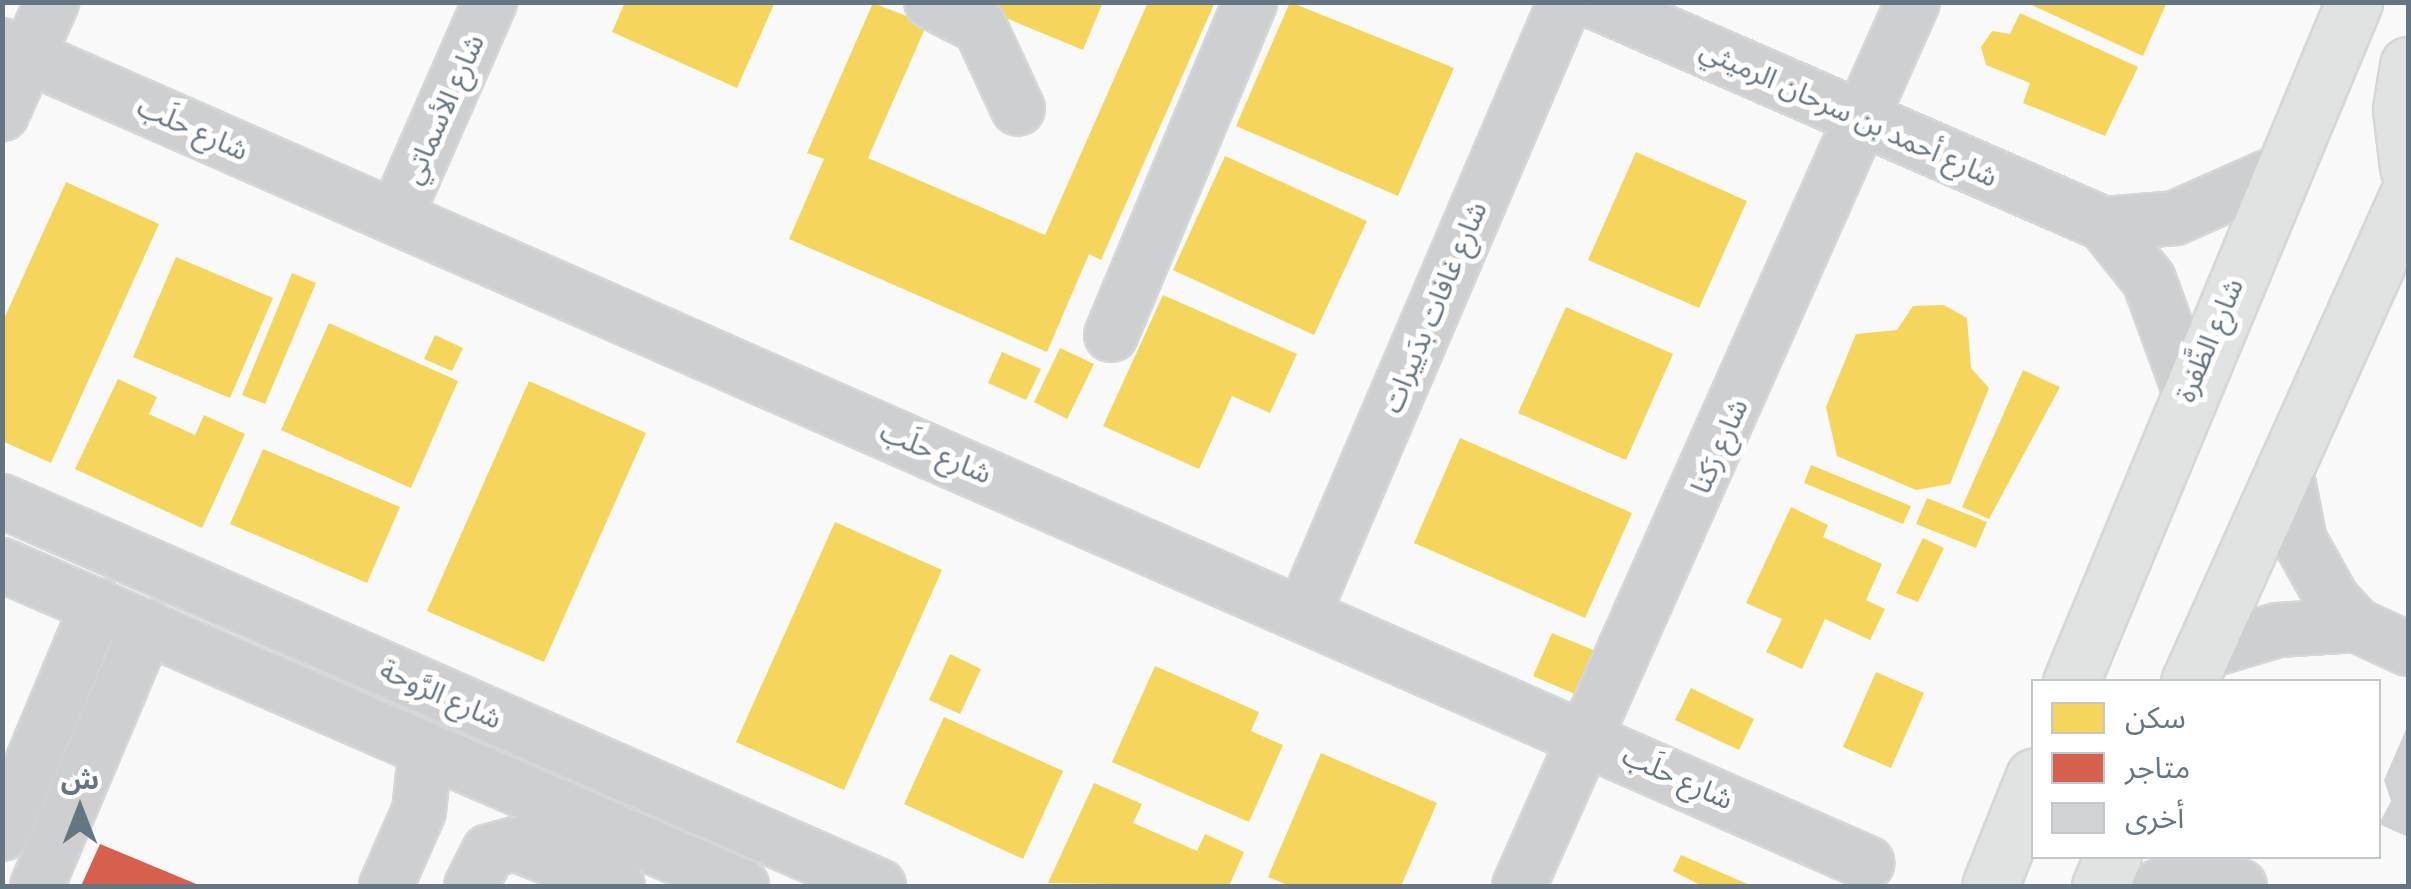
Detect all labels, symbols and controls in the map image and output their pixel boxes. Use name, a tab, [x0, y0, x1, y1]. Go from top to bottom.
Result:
street label: شارع الأسماتي	[395, 29, 491, 189]
street label: شارع أحمد بن سرحان الرميثي	[1695, 32, 2003, 194]
street label: شارع حلَب	[133, 89, 253, 167]
street label: شارع غافات بدَييرات	[1374, 196, 1494, 418]
street label: شارع الظَّفرة	[2168, 273, 2250, 407]
street label: شارع رَكنا	[1683, 393, 1755, 499]
street label: شارع حلَب	[875, 414, 997, 490]
street label: شارع الرَّوحة	[375, 652, 507, 736]
legend	[2031, 679, 2381, 859]
text: سكن	[2125, 698, 2186, 736]
street label: شارع حلَب	[1618, 738, 1738, 816]
text: متاجر	[2125, 748, 2190, 786]
north arrow	[30, 759, 130, 859]
text: ش	[61, 761, 99, 796]
text: أخرى	[2125, 798, 2184, 836]

